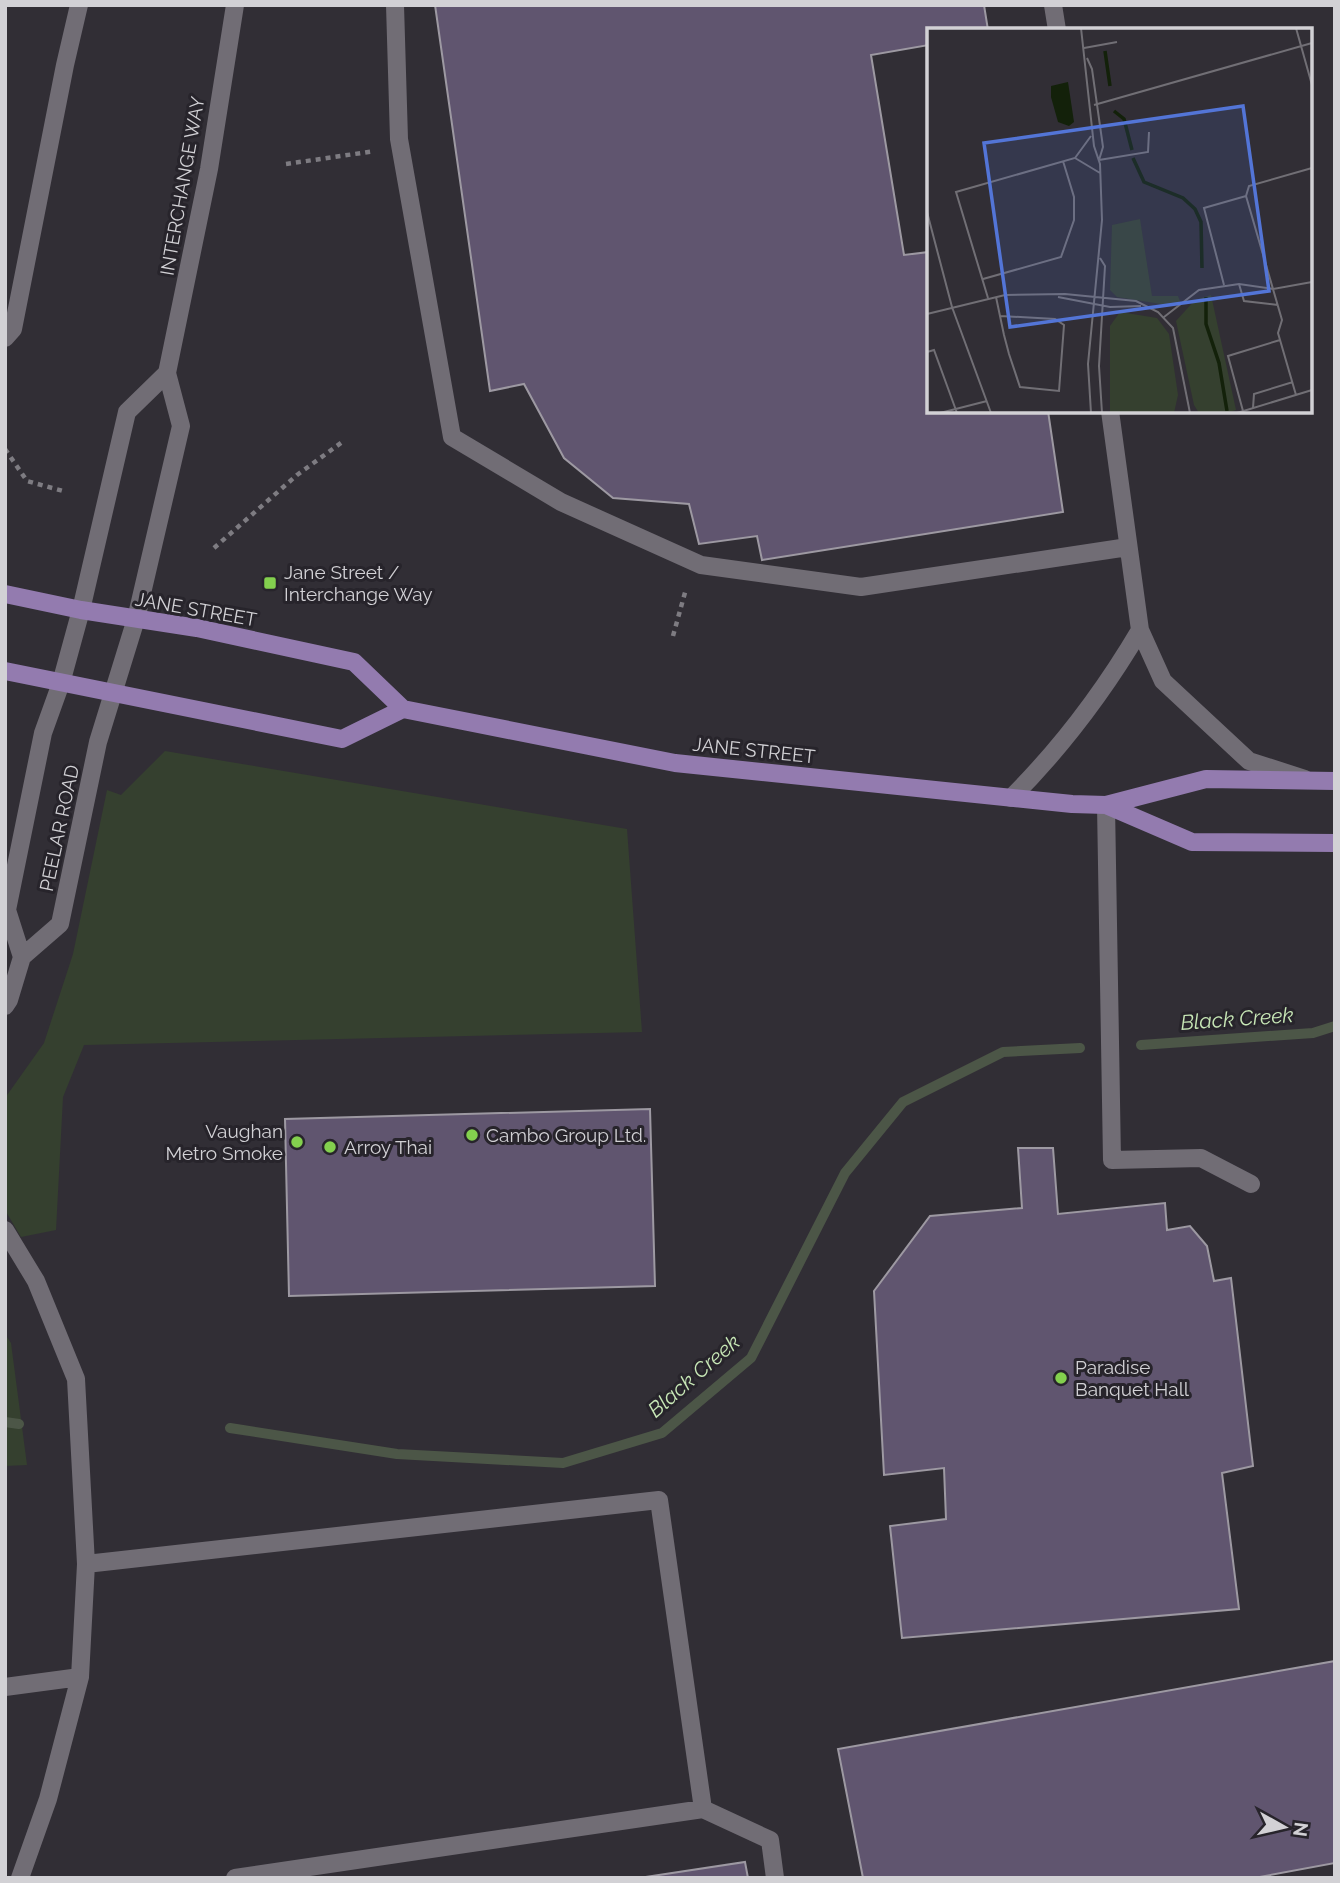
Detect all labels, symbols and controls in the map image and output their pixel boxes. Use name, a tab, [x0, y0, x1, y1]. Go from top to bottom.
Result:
inset map	[927, 28, 1312, 413]
street label: INTERCHANGE WAY	[155, 94, 209, 277]
place label: Jane Street / Interchange Way	[284, 561, 433, 605]
marker: Jane Street / Interchange Way	[262, 575, 278, 591]
street label: JANE STREET	[134, 587, 259, 631]
street label: JANE STREET	[692, 733, 817, 767]
street label: PEELAR ROAD	[35, 763, 83, 893]
water label: Black Creek	[1180, 1002, 1294, 1035]
place label: Vaughan Metro Smoke	[166, 1120, 283, 1164]
place label: Cambo Group Ltd.	[486, 1124, 646, 1146]
marker: Cambo Group Ltd.	[464, 1127, 480, 1143]
marker: Vaughan Metro Smoke	[289, 1134, 305, 1150]
place label: Arroy Thai	[344, 1136, 432, 1158]
marker: Arroy Thai	[322, 1139, 338, 1155]
water label: Black Creek	[643, 1329, 745, 1422]
place label: Paradise Banquet Hall	[1075, 1356, 1190, 1400]
marker: Paradise Banquet Hall	[1053, 1370, 1069, 1386]
north arrow	[1249, 1792, 1319, 1862]
text: N	[1289, 1821, 1313, 1838]

